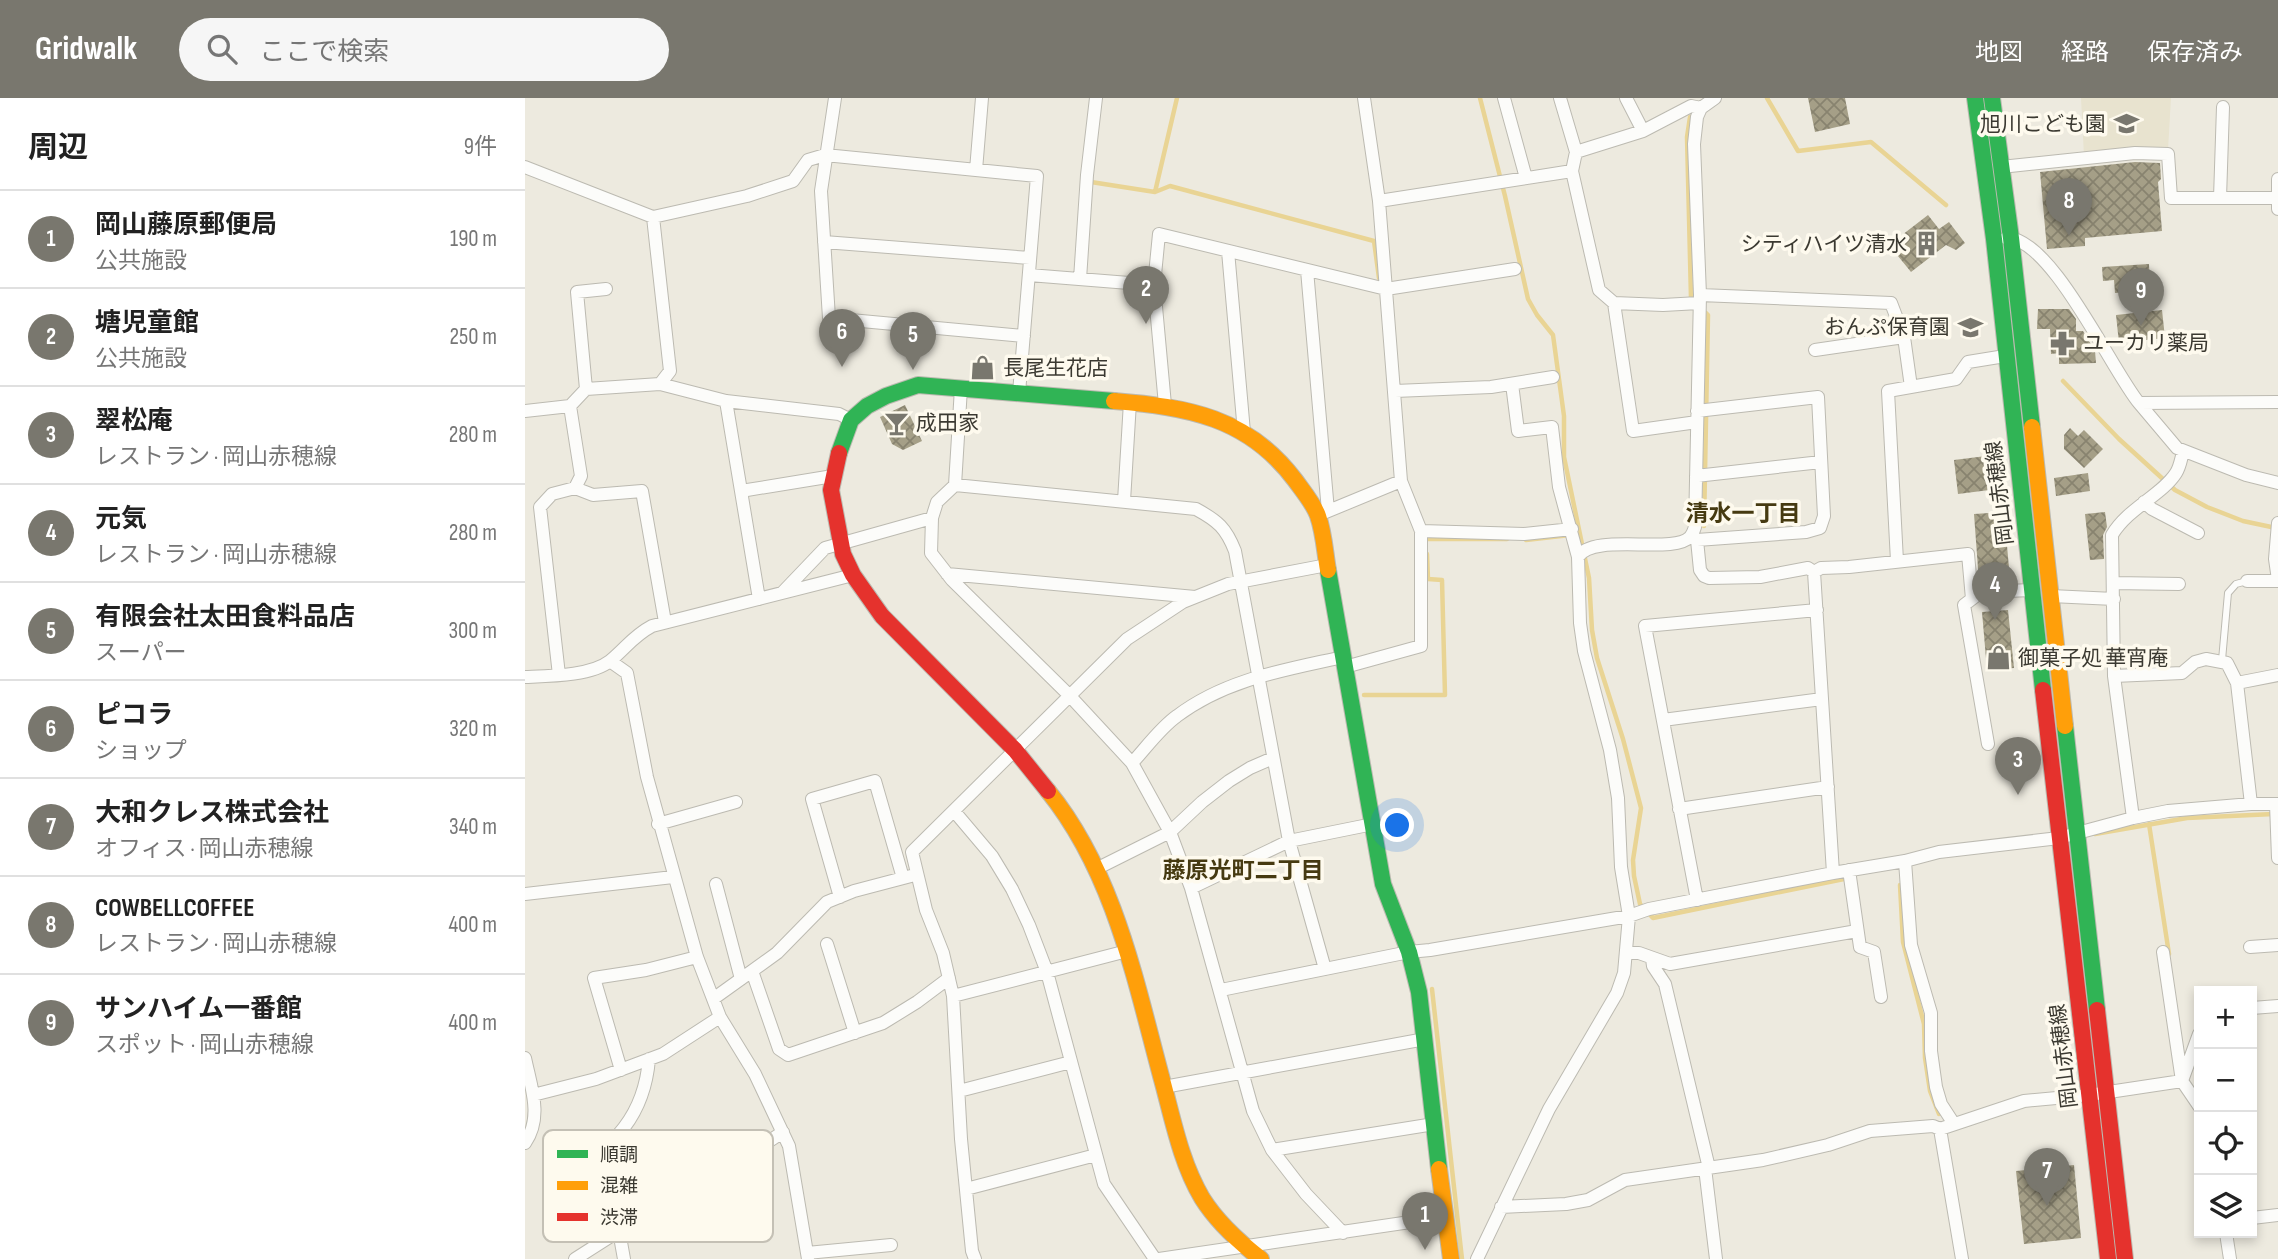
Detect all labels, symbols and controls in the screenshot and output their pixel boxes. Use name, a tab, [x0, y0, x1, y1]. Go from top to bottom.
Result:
search box	[179, 18, 669, 81]
text: Gridwalk	[35, 29, 137, 69]
icon: search	[203, 30, 241, 68]
text: ここで検索	[259, 37, 389, 68]
text: 地図	[1975, 38, 2023, 67]
text: 経路	[2061, 38, 2109, 67]
text: 保存済み	[2147, 38, 2243, 67]
school or university icon: 旭川こども園	[2112, 110, 2140, 138]
place label: 旭川こども園	[1980, 112, 2106, 137]
text: 周辺	[28, 130, 88, 166]
text: 9件	[464, 133, 497, 161]
pin: 8	[2046, 178, 2092, 236]
text: 岡山藤原郵便局	[95, 210, 277, 241]
text: 1	[46, 225, 56, 253]
text: 190 m	[450, 225, 497, 253]
building icon: シティハイツ清水	[1913, 230, 1941, 258]
place label: シティハイツ清水	[1741, 232, 1907, 257]
text: 公共施設	[95, 247, 187, 275]
pin: 2	[1123, 266, 1169, 324]
pin: 9	[2118, 268, 2164, 326]
text: 塘児童館	[95, 308, 199, 339]
pin: 6	[819, 309, 865, 367]
pin: 5	[890, 312, 936, 370]
school or university icon: おんぷ保育園	[1956, 313, 1984, 341]
place label: おんぷ保育園	[1824, 315, 1950, 340]
text: 2	[46, 323, 56, 351]
text: 250 m	[450, 323, 497, 351]
pharmacy icon: ユーカリ薬局	[2049, 329, 2077, 357]
place label: ユーカリ薬局	[2083, 331, 2209, 356]
text: 公共施設	[95, 345, 187, 373]
shop icon: 長尾生花店	[969, 354, 997, 382]
place label: 長尾生花店	[1003, 356, 1108, 381]
text: 翠松庵	[95, 406, 173, 437]
bar icon: 成田家	[882, 409, 910, 437]
place label: 成田家	[916, 411, 979, 436]
text: 3	[46, 421, 56, 449]
text: 280 m	[449, 421, 497, 449]
street label: 岡山赤穂線	[1981, 439, 2019, 547]
text: レストラン · 岡山赤穂線	[95, 443, 337, 471]
district label: 清水一丁目	[1686, 500, 1801, 528]
text: 元気	[95, 504, 147, 535]
text: 4	[46, 519, 56, 547]
text: 280 m	[449, 519, 497, 547]
text: レストラン · 岡山赤穂線	[95, 541, 337, 569]
pin: 4	[1972, 562, 2018, 620]
text: 有限会社太田食料品店	[95, 602, 355, 633]
text: 5	[46, 617, 56, 645]
text: 300 m	[448, 617, 497, 645]
text: スーパー	[95, 639, 187, 667]
shop icon: 御菓子処 華宵庵	[1984, 644, 2012, 672]
place label: 御菓子処 華宵庵	[2018, 646, 2168, 671]
text: ピコラ	[95, 700, 173, 731]
text: 6	[46, 715, 56, 743]
text: 320 m	[449, 715, 497, 743]
text: ショップ	[95, 737, 187, 765]
pin: 3	[1995, 737, 2041, 795]
text: 大和クレス株式会社	[95, 798, 329, 829]
your location	[1380, 808, 1414, 842]
text: 7	[46, 813, 56, 841]
text: 340 m	[449, 813, 497, 841]
text: オフィス · 岡山赤穂線	[95, 835, 313, 863]
district label: 藤原光町二丁目	[1163, 857, 1324, 885]
text: COWBELLCOFFEE	[95, 893, 254, 924]
text: 8	[46, 911, 56, 939]
text: 400 m	[448, 911, 497, 939]
text: レストラン · 岡山赤穂線	[95, 930, 337, 958]
map controls	[2194, 986, 2257, 1238]
button: +	[2194, 986, 2257, 1049]
text: サンハイム一番館	[95, 994, 302, 1025]
street label: 岡山赤穂線	[2045, 1002, 2083, 1110]
text: 9	[46, 1009, 56, 1037]
text: 400 m	[448, 1009, 497, 1037]
text: スポット · 岡山赤穂線	[95, 1031, 314, 1059]
button: −	[2194, 1049, 2257, 1112]
button: locate	[2194, 1112, 2257, 1175]
legend	[543, 1130, 773, 1242]
text: 順調	[600, 1144, 638, 1167]
pin: 7	[2024, 1148, 2070, 1206]
text: 混雑	[600, 1175, 638, 1198]
button: layers	[2194, 1175, 2257, 1238]
pin: 1	[1402, 1192, 1448, 1250]
text: 渋滞	[600, 1207, 638, 1230]

